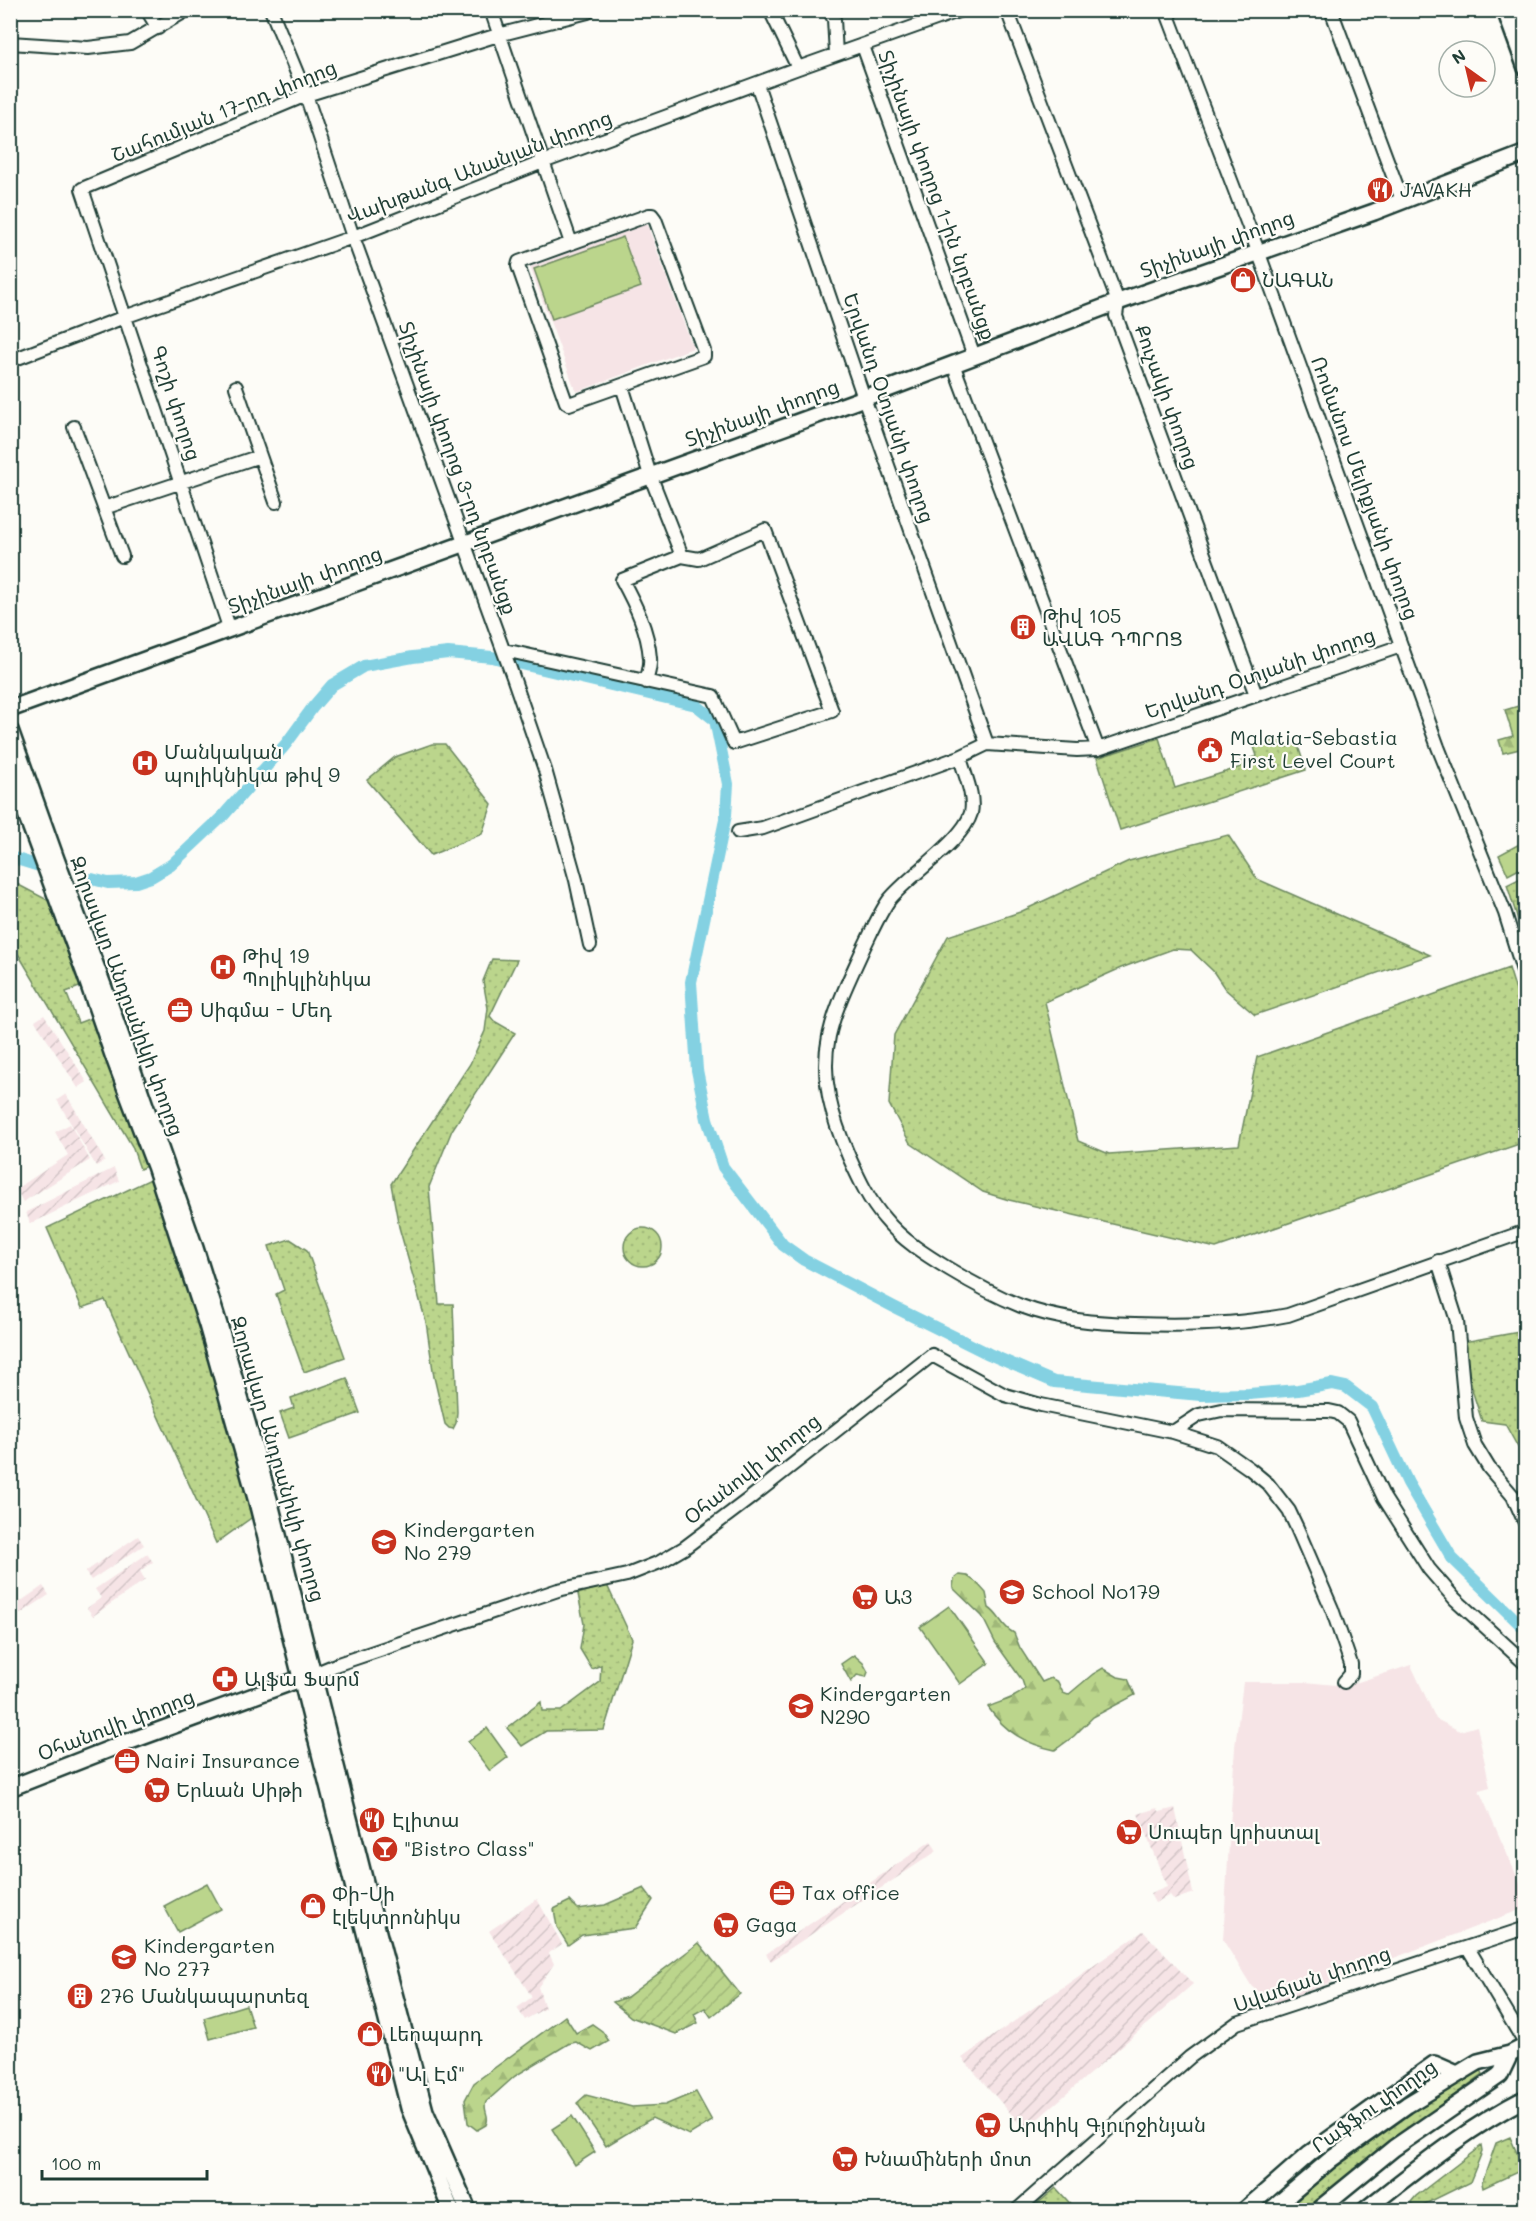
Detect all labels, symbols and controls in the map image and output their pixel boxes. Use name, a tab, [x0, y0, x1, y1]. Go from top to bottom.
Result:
north arrow	[1437, 39, 1497, 99]
text: N	[1447, 44, 1469, 68]
street label: Տիչինայի փողոց 1-ին նրբանցք	[873, 46, 1003, 343]
street label: Շահումյան 17-րդ փողոց	[107, 53, 340, 167]
street label: Վախթանգ Անանյան փողոց	[342, 103, 615, 229]
restaurant icon: JAVAKH	[1365, 175, 1395, 205]
place label: JAVAKH	[1400, 176, 1472, 202]
street label: Տիչինայի փողոց	[1136, 203, 1297, 283]
shop icon: ՆԱԳԱՆ	[1228, 265, 1258, 295]
place label: ՆԱԳԱՆ	[1262, 266, 1334, 292]
street label: Երվանդ Օտյանի փողոց	[838, 289, 942, 526]
street label: Տիչինայի փողոց 3-րդ նրբանցք	[394, 318, 524, 618]
street label: Քուչակի փողոց	[1130, 321, 1206, 473]
street label: Գոշի փողոց	[146, 342, 208, 464]
street label: Ռոմանոս Մելիքյանի փողոց	[1306, 352, 1426, 623]
street label: Տիչինայի փողոց	[681, 372, 842, 452]
street label: Տիչինայի փողոց	[224, 539, 385, 619]
place label: Թիվ 105 ԱՎԱԳ ԴՊՐՈՑ	[1042, 602, 1183, 651]
building icon: Թիվ 105 ԱՎԱԳ ԴՊՐՈՑ	[1008, 612, 1038, 642]
street label: Երվանդ Օտյանի փողոց	[1141, 620, 1378, 724]
place label: Malatia-Sebastia First Level Court	[1230, 724, 1398, 773]
public building icon: Malatia-Sebastia First Level Court	[1195, 735, 1225, 765]
place label: Մանկական պոլիկնիկա թիվ 9	[164, 738, 340, 787]
hospital icon: Մանկական պոլիկնիկա թիվ 9	[130, 748, 160, 778]
street label: Զորավար Անդրանիկի փողոց	[65, 852, 191, 1139]
place label: Թիվ 19 Պոլիկլինիկա	[242, 942, 371, 991]
hospital icon: Թիվ 19 Պոլիկլինիկա	[208, 952, 238, 982]
office icon: Սիգմա - Մեդ	[165, 995, 195, 1025]
place label: Սիգմա - Մեդ	[200, 996, 332, 1022]
street label: Զորավար Անդրանիկի փողոց	[226, 1313, 332, 1605]
street label: Օհանովի փողոց	[678, 1407, 825, 1530]
place label: Kindergarten No 279	[404, 1516, 535, 1565]
school or university icon: Kindergarten No 279	[369, 1527, 399, 1557]
school or university icon: School No179	[997, 1577, 1027, 1607]
place label: School No179	[1032, 1578, 1160, 1604]
supermarket icon: Ա3	[850, 1582, 880, 1612]
place label: Ա3	[884, 1583, 912, 1609]
pharmacy icon: Ալֆա Ֆարմ	[210, 1664, 240, 1694]
place label: Ալֆա Ֆարմ	[244, 1665, 360, 1691]
place label: Kindergarten N290	[820, 1680, 951, 1729]
street label: Օհանովի փողոց	[34, 1682, 198, 1766]
school or university icon: Kindergarten N290	[786, 1691, 816, 1721]
office icon: Nairi Insurance	[112, 1746, 142, 1776]
place label: Nairi Insurance	[146, 1747, 300, 1773]
supermarket icon: Երևան Սիթի	[142, 1775, 172, 1805]
place label: Երևան Սիթի	[176, 1776, 303, 1802]
restaurant icon: Էլիտա	[357, 1805, 387, 1835]
place label: Էլիտա	[392, 1806, 459, 1832]
supermarket icon: Սուպեր կրիստալ	[1114, 1817, 1144, 1847]
place label: Սուպեր կրիստալ	[1148, 1818, 1320, 1844]
bar icon: "Bistro Class"	[370, 1834, 400, 1864]
place label: "Bistro Class"	[404, 1835, 535, 1861]
office icon: Tax office	[767, 1878, 797, 1908]
place label: Tax office	[802, 1879, 900, 1905]
place label: Փի-Սի էլեկտրոնիկս	[332, 1880, 461, 1929]
shop icon: Փի-Սի էլեկտրոնիկս	[298, 1891, 328, 1921]
supermarket icon: Gaga	[711, 1910, 741, 1940]
place label: Gaga	[746, 1911, 797, 1937]
place label: Kindergarten No 277	[144, 1932, 275, 1981]
street label: Սվաճյան փողոց	[1230, 1939, 1394, 2017]
school or university icon: Kindergarten No 277	[109, 1942, 139, 1972]
building icon: 276 Մանկապարտեզ	[65, 1981, 95, 2011]
place label: 276 Մանկապարտեզ	[100, 1982, 309, 2008]
shop icon: Լեոպարդ	[355, 2019, 385, 2049]
place label: Լեոպարդ	[389, 2020, 483, 2046]
street label: Րաֆֆու փողոց	[1306, 2052, 1441, 2158]
restaurant icon: "Ալ Էմ"	[364, 2059, 394, 2089]
place label: "Ալ Էմ"	[398, 2060, 465, 2086]
supermarket icon: Արփիկ Գյուրջինյան	[973, 2110, 1003, 2140]
place label: Արփիկ Գյուրջինյան	[1008, 2111, 1206, 2137]
scale bar	[42, 2143, 207, 2181]
supermarket icon: Խնամիների մոտ	[830, 2144, 860, 2174]
place label: Խնամիների մոտ	[864, 2145, 1032, 2171]
text: 100 m	[51, 2151, 101, 2175]

